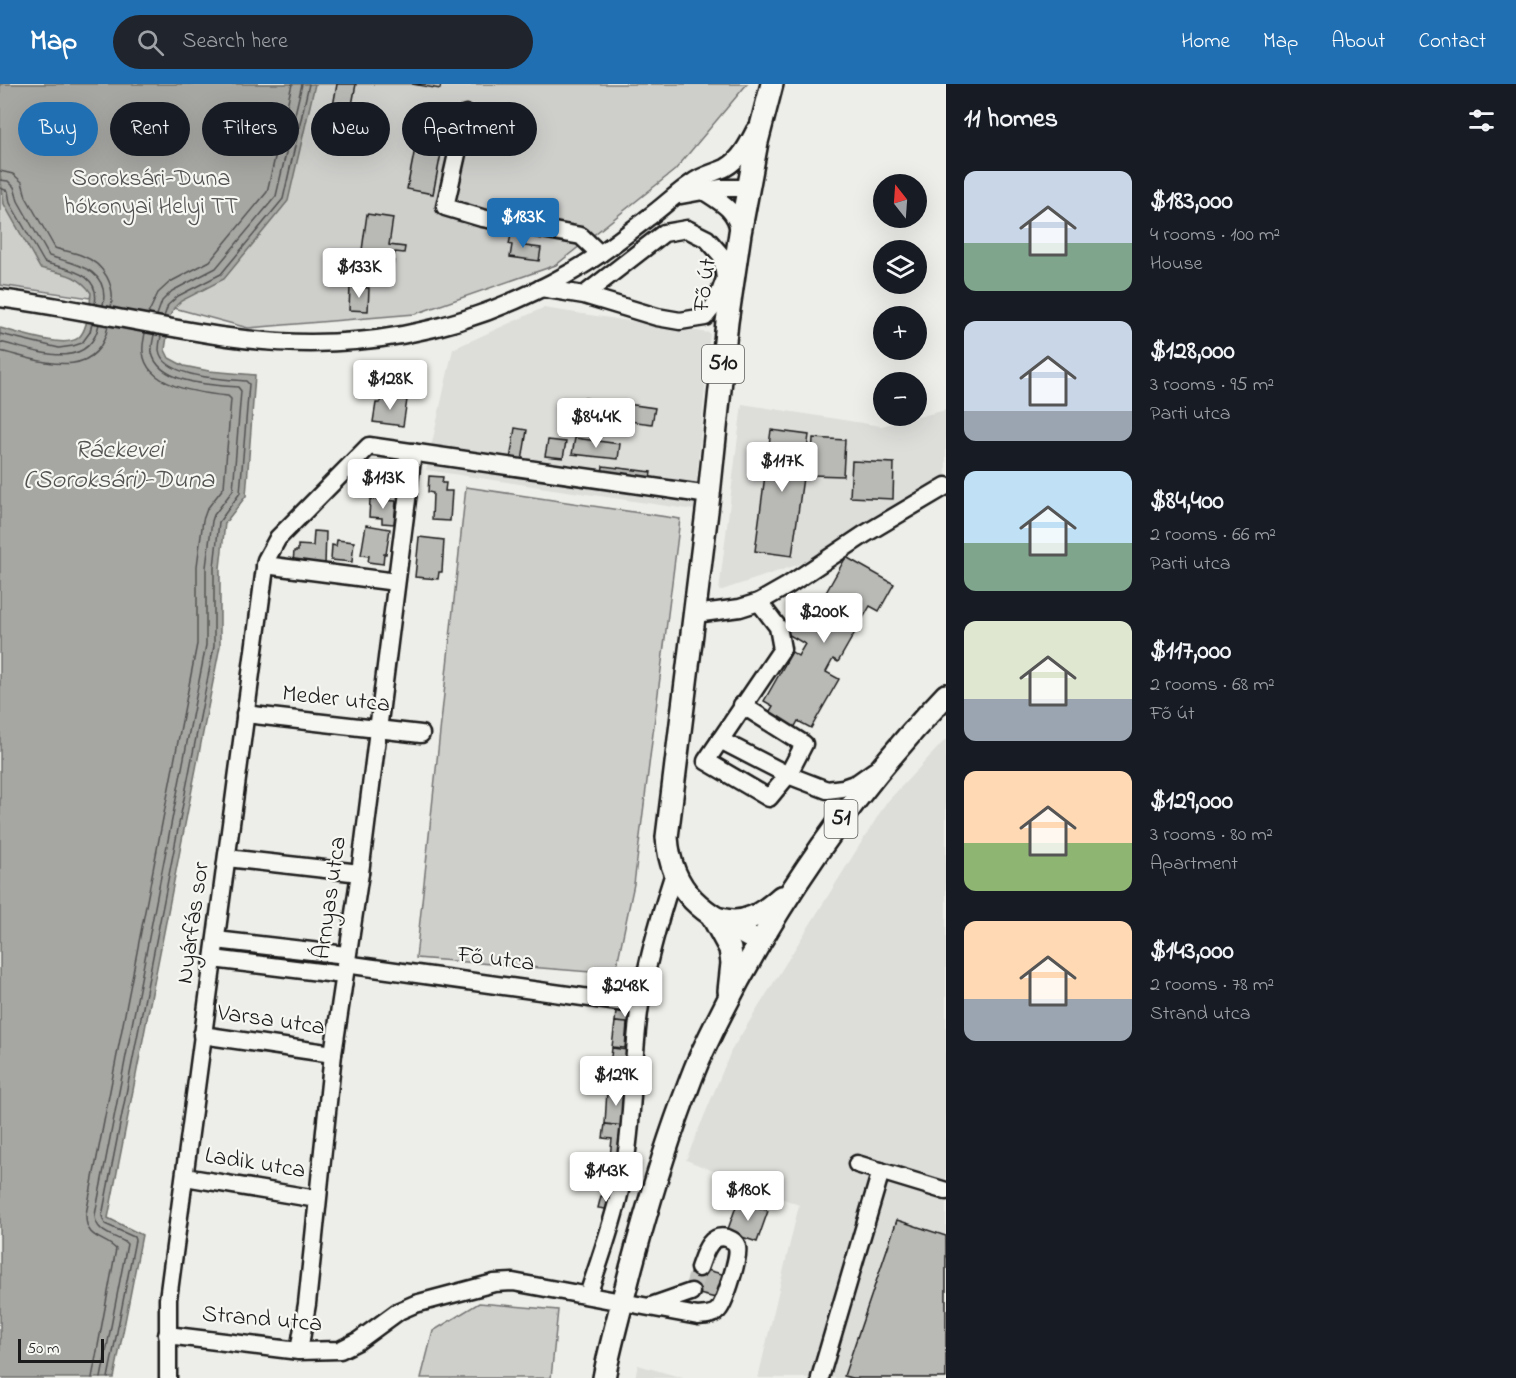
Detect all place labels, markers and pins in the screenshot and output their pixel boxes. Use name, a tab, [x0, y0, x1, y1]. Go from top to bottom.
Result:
pin: $183K	[481, 198, 565, 249]
pin: $133K	[317, 248, 401, 299]
pin: $128K	[348, 360, 432, 411]
pin: $84.4K	[547, 398, 645, 449]
pin: $117K	[740, 442, 824, 493]
pin: $113K	[341, 459, 425, 510]
pin: $200K	[782, 593, 866, 644]
pin: $248K	[583, 967, 667, 1018]
pin: $129K	[574, 1056, 658, 1107]
pin: $143K	[564, 1152, 648, 1203]
pin: $180K	[706, 1171, 790, 1222]

